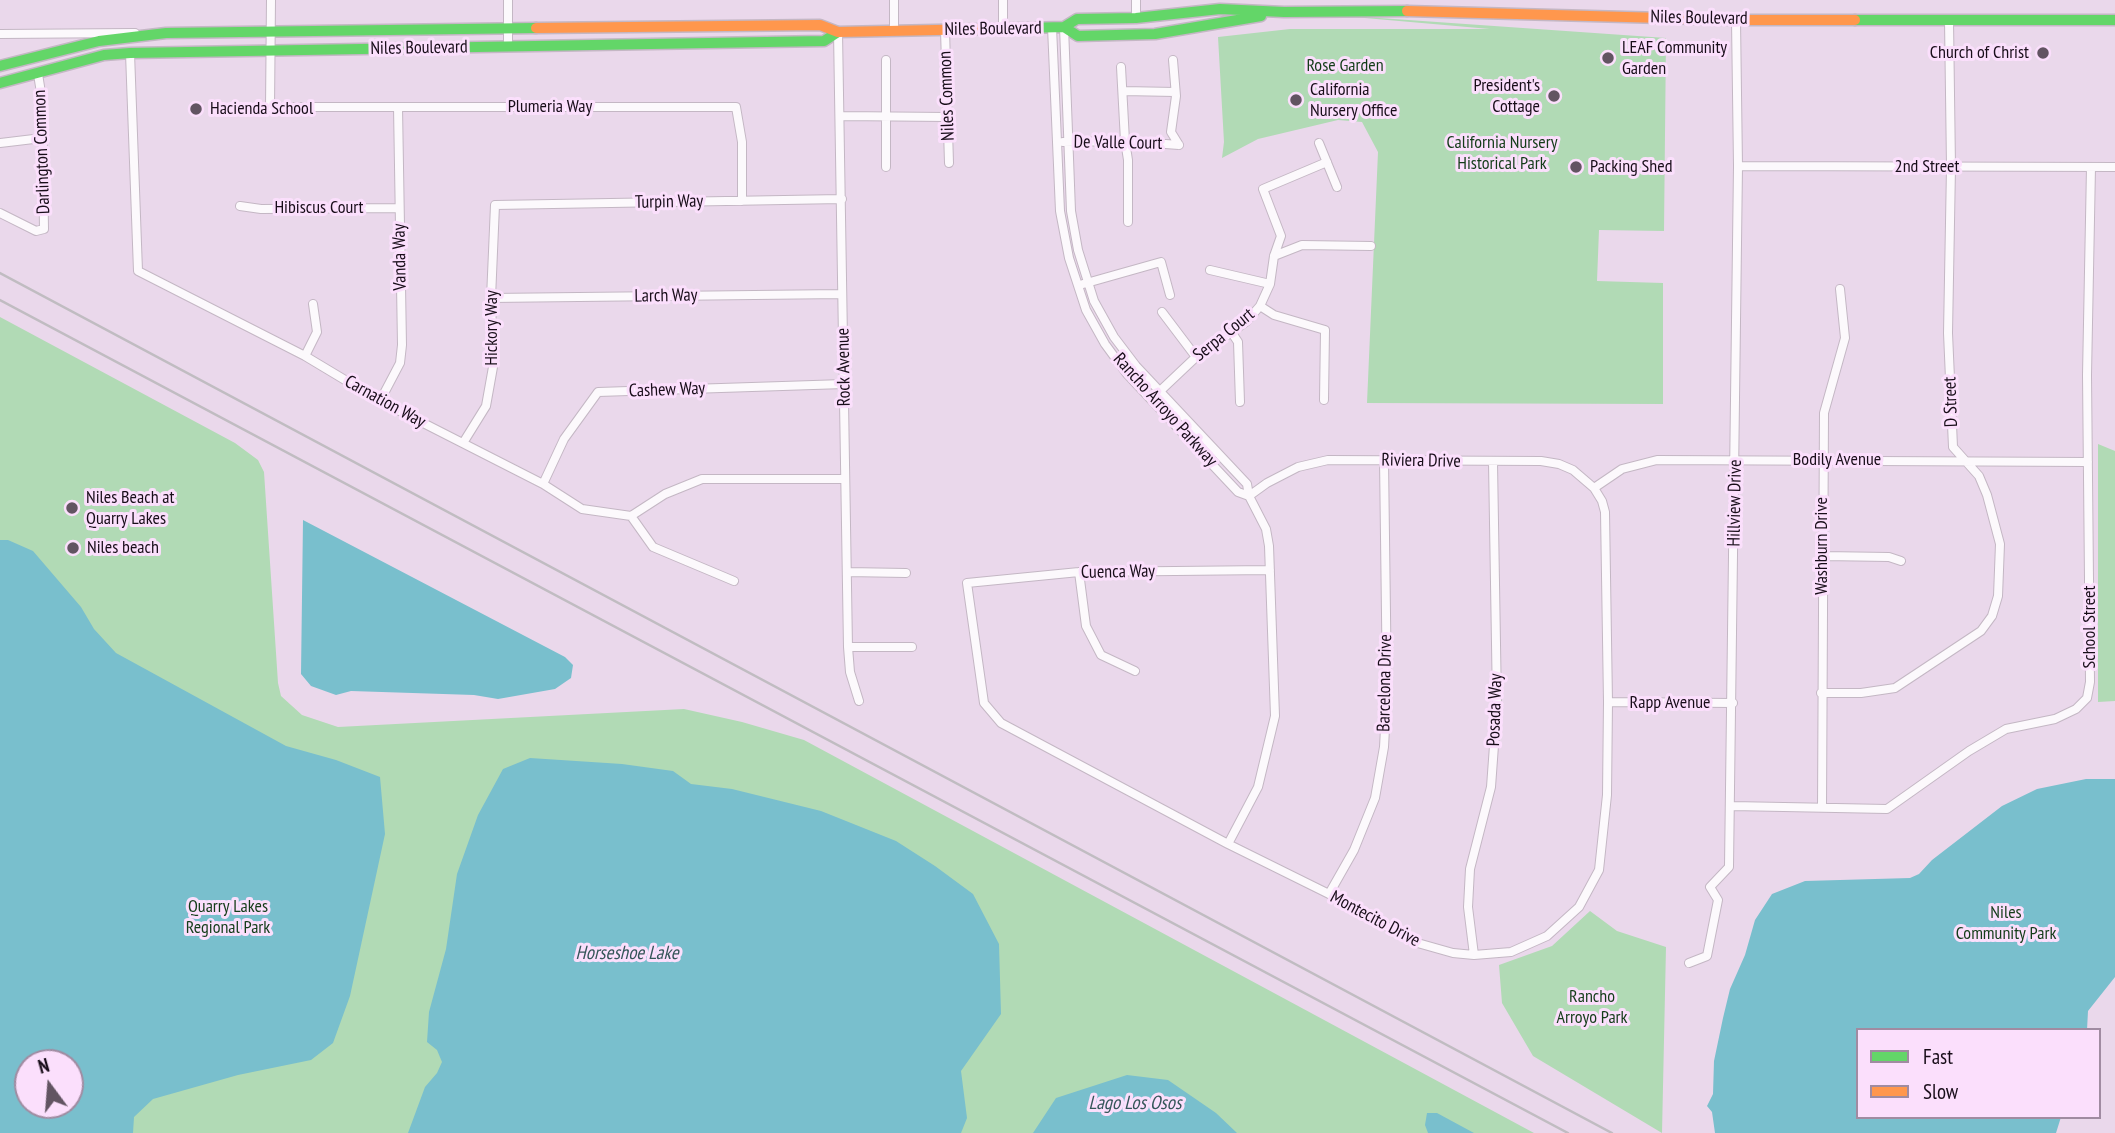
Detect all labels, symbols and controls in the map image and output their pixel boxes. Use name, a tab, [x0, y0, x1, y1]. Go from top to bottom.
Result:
street label: Niles Boulevard	[1650, 6, 1748, 30]
street label: Niles Boulevard	[944, 17, 1042, 41]
street label: Niles Boulevard	[370, 36, 468, 60]
place label: LEAF Community Garden	[1622, 37, 1727, 80]
place label: Church of Christ	[1930, 42, 2029, 64]
marker: Church of Christ	[2035, 45, 2051, 61]
marker: LEAF Community Garden	[1600, 50, 1616, 66]
street label: Niles Common	[935, 51, 959, 141]
park label: Rose Garden	[1306, 55, 1384, 77]
place label: President's Cottage	[1474, 75, 1540, 118]
place label: California Nursery Office	[1310, 79, 1397, 122]
marker: President's Cottage	[1546, 88, 1562, 104]
street label: Darlington Common	[29, 90, 55, 214]
marker: California Nursery Office	[1288, 92, 1304, 108]
street label: Plumeria Way	[508, 96, 592, 118]
place label: Hacienda School	[210, 98, 313, 120]
marker: Hacienda School	[188, 101, 204, 117]
street label: De Valle Court	[1073, 131, 1163, 155]
park label: California Nursery Historical Park	[1447, 132, 1557, 174]
place label: Packing Shed	[1590, 156, 1672, 178]
street label: 2nd Street	[1895, 156, 1959, 178]
marker: Packing Shed	[1568, 159, 1584, 175]
street label: Turpin Way	[635, 191, 703, 213]
street label: Hibiscus Court	[274, 197, 364, 219]
street label: Vanda Way	[389, 223, 411, 291]
street label: Larch Way	[634, 285, 698, 307]
street label: Hickory Way	[481, 290, 503, 366]
street label: Serpa Court	[1189, 304, 1259, 366]
street label: Rock Avenue	[833, 328, 855, 406]
street label: Rancho Arroyo Parkway	[1108, 349, 1222, 471]
street label: Carnation Way	[341, 371, 429, 433]
street label: D Street	[1939, 376, 1963, 428]
street label: Cashew Way	[628, 378, 706, 402]
street label: Bodily Avenue	[1793, 449, 1881, 471]
street label: Riviera Drive	[1381, 450, 1461, 472]
street label: Hillview Drive	[1723, 459, 1747, 547]
place label: Niles Beach at Quarry Lakes	[86, 487, 175, 530]
street label: Washburn Drive	[1811, 497, 1833, 595]
marker: Niles Beach at Quarry Lakes	[64, 500, 80, 516]
place label: Niles beach	[87, 537, 159, 559]
marker: Niles beach	[65, 540, 81, 556]
street label: Cuenca Way	[1081, 561, 1155, 583]
street label: School Street	[2079, 586, 2101, 668]
street label: Barcelona Drive	[1373, 634, 1397, 732]
street label: Posada Way	[1483, 673, 1507, 747]
street label: Rapp Avenue	[1630, 692, 1710, 714]
street label: Montecito Drive	[1326, 886, 1424, 952]
park label: Quarry Lakes Regional Park	[186, 896, 270, 939]
park label: Niles Community Park	[1956, 902, 2056, 944]
water label: Horseshoe Lake	[576, 943, 678, 965]
park label: Rancho Arroyo Park	[1556, 986, 1628, 1028]
legend	[1856, 1028, 2101, 1119]
text: Fast	[1923, 1043, 1953, 1070]
north arrow	[14, 1049, 84, 1119]
text: N	[36, 1053, 52, 1079]
text: Slow	[1923, 1078, 1958, 1105]
water label: Lago Los Osos	[1089, 1093, 1181, 1115]

